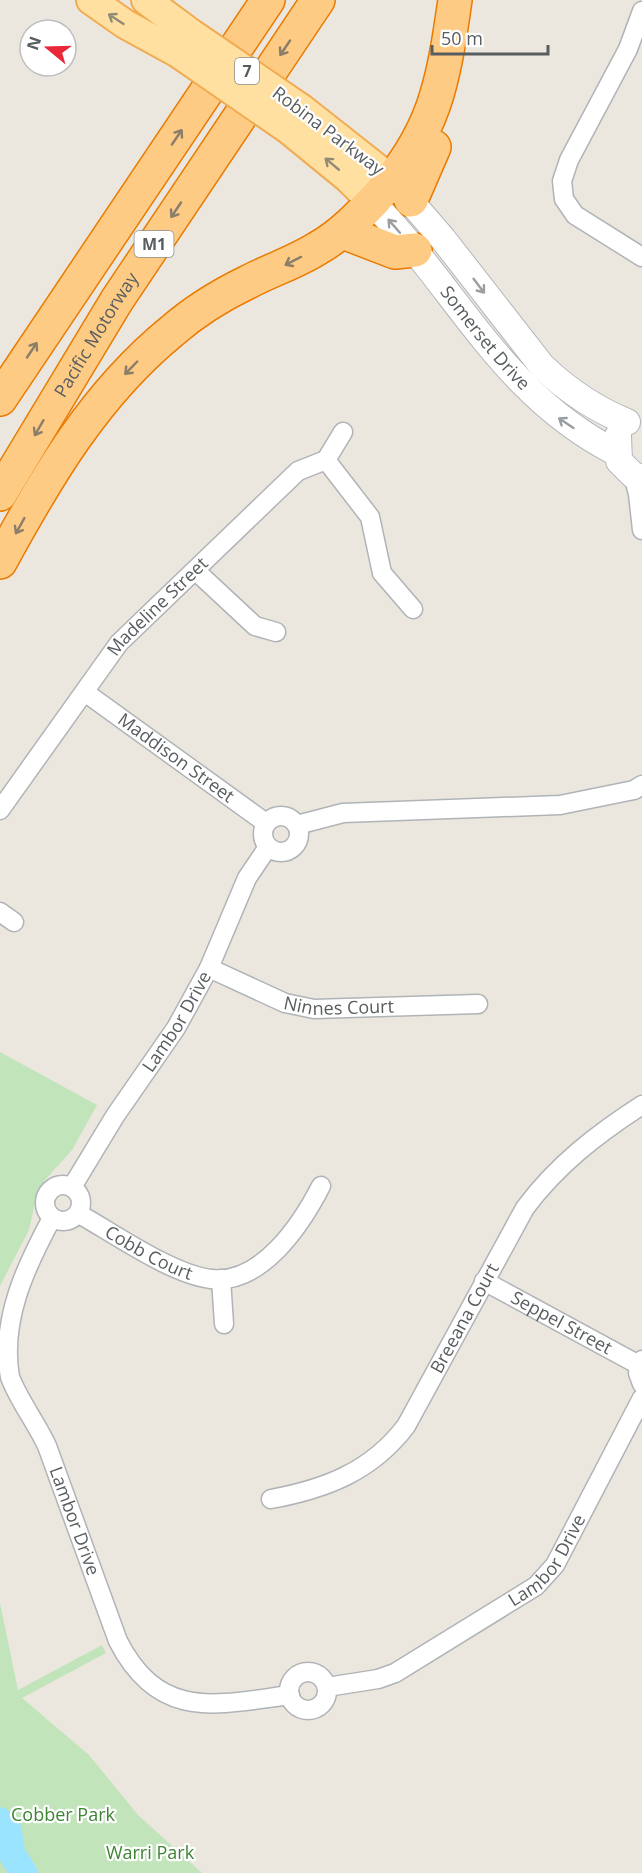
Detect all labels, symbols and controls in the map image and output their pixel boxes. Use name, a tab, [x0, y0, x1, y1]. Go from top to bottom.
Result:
one-way arrow	[108, 12, 125, 25]
north arrow	[18, 18, 78, 78]
scale bar	[432, 18, 548, 56]
text: 50 m	[441, 26, 483, 50]
text: N	[21, 33, 46, 53]
one-way arrow	[279, 40, 291, 56]
road number: 7	[235, 58, 259, 84]
street label: Robina Parkway	[268, 80, 390, 181]
one-way arrow	[170, 128, 183, 145]
one-way arrow	[325, 157, 340, 171]
one-way arrow	[170, 201, 182, 218]
one-way arrow	[387, 219, 401, 234]
road number: M1	[134, 231, 174, 257]
one-way arrow	[285, 256, 303, 268]
street label: Pacific Motorway	[48, 266, 144, 401]
one-way arrow	[472, 278, 485, 294]
street label: Somerset Drive	[436, 280, 536, 395]
one-way arrow	[26, 343, 38, 359]
one-way arrow	[124, 360, 139, 375]
one-way arrow	[558, 417, 575, 429]
one-way arrow	[32, 419, 44, 436]
one-way arrow	[14, 517, 25, 535]
street label: Madeline Street	[101, 551, 213, 660]
street label: Maddison Street	[114, 707, 240, 807]
street label: Lambor Drive	[136, 967, 216, 1076]
street label: Ninnes Court	[282, 990, 394, 1020]
street label: Cobb Court	[101, 1219, 196, 1285]
street label: Breeana Court	[424, 1259, 504, 1377]
street label: Seppel Street	[507, 1285, 617, 1359]
street label: Lambor Drive	[45, 1463, 106, 1578]
street label: Lambor Drive	[503, 1510, 590, 1611]
park label: Cobber Park	[11, 1802, 116, 1826]
park label: Warri Park	[106, 1840, 195, 1864]

